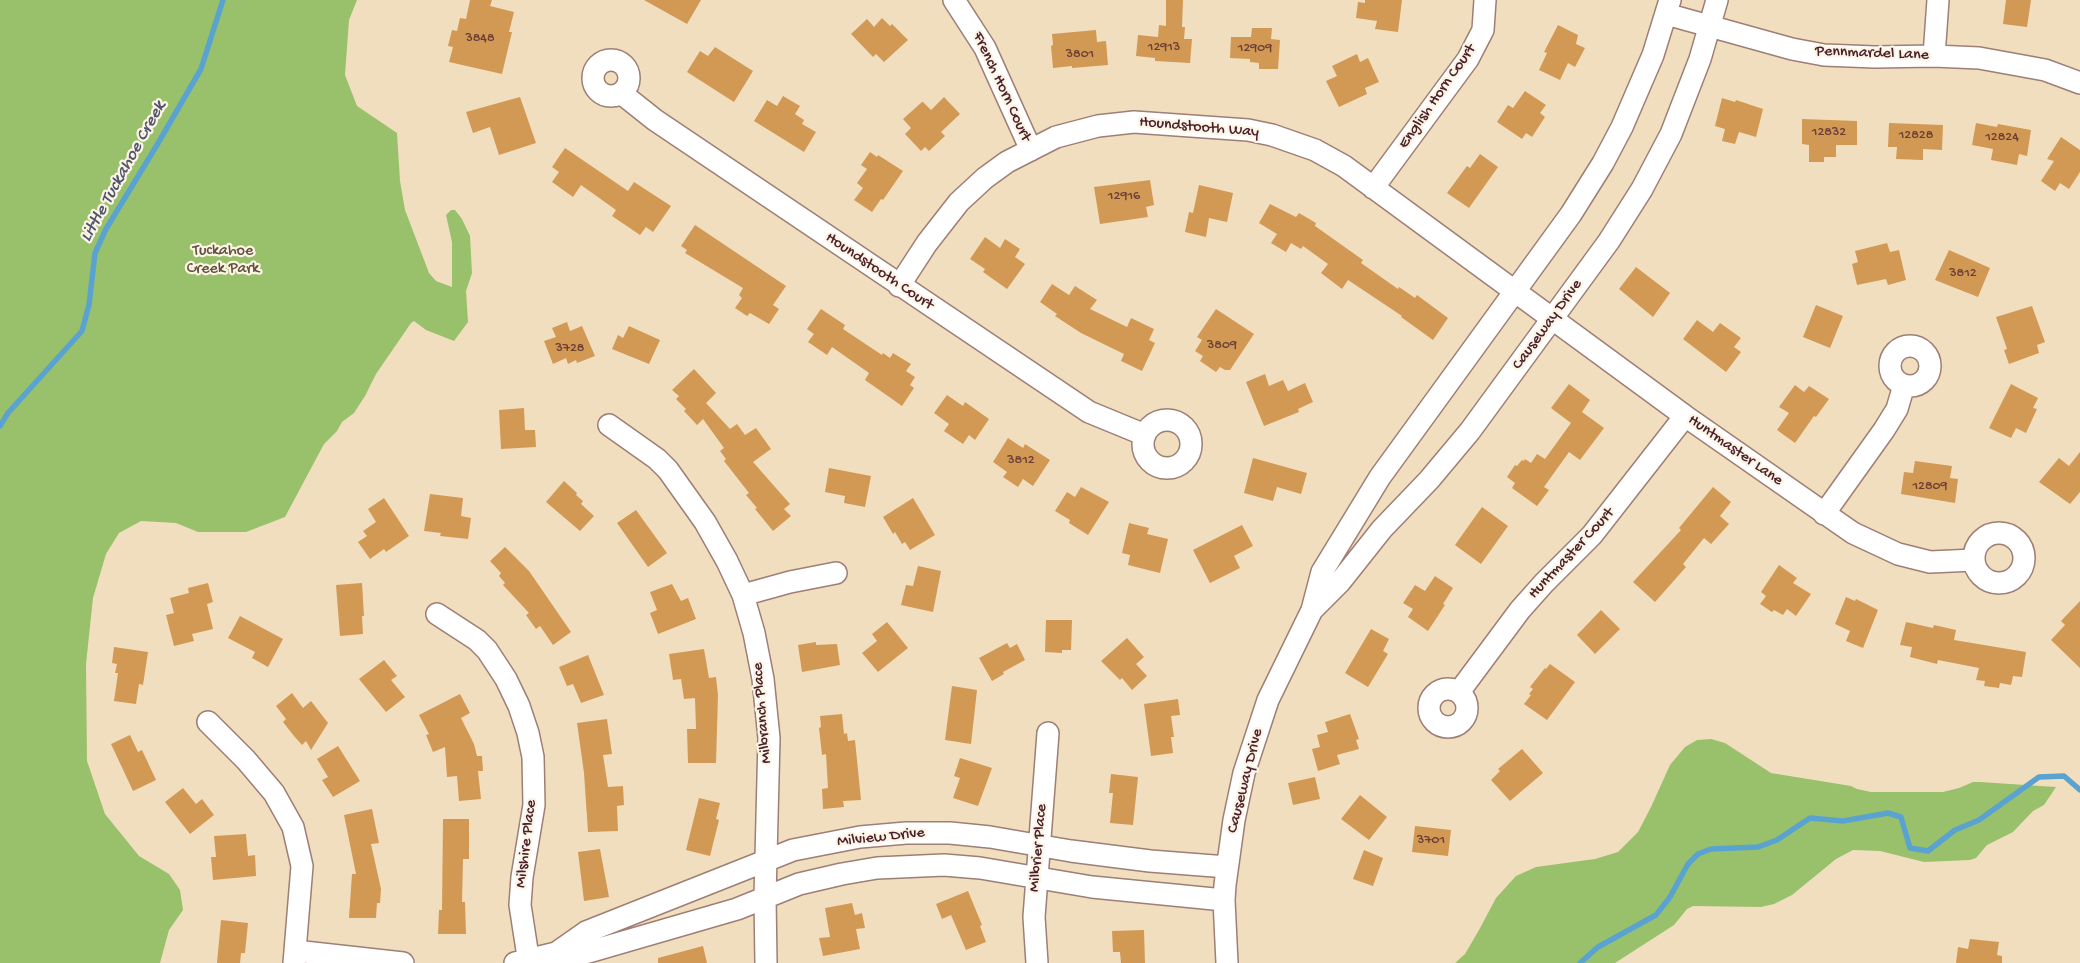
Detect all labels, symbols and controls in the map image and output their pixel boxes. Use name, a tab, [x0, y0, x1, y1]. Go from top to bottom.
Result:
street label: French Horn Court	[967, 29, 1035, 145]
house number: 3848	[465, 31, 495, 47]
house number: 12913	[1148, 40, 1180, 56]
house number: 12909	[1238, 41, 1272, 57]
street label: English Horn Court	[1395, 41, 1481, 153]
street label: Pennmardel Lane	[1815, 42, 1929, 66]
house number: 3801	[1066, 47, 1094, 63]
water label: Little Tuckahoe Creek	[76, 98, 172, 246]
street label: Houndstooth Way	[1138, 113, 1260, 143]
house number: 12832	[1812, 125, 1846, 141]
house number: 12828	[1899, 128, 1933, 144]
house number: 12824	[1985, 130, 2019, 146]
house number: 12916	[1108, 189, 1140, 205]
street label: Houndstooth Court	[821, 229, 937, 315]
park label: Tuckahoe Creek Park	[187, 242, 259, 280]
house number: 3812	[1949, 266, 1977, 282]
street label: Causeway Drive	[1509, 276, 1587, 374]
house number: 3809	[1207, 338, 1237, 354]
house number: 3728	[555, 341, 585, 357]
street label: Huntmaster Lane	[1684, 411, 1786, 491]
house number: 3812	[1007, 453, 1035, 469]
house number: 12809	[1912, 479, 1948, 495]
street label: Huntmaster Court	[1525, 504, 1619, 604]
street label: Milbranch Place	[749, 662, 777, 764]
street label: Causeway Drive	[1224, 727, 1268, 835]
street label: Milshire Place	[512, 799, 542, 889]
street label: Milbrier Place	[1026, 803, 1052, 893]
street label: Milview Drive	[836, 824, 926, 852]
house number: 3701	[1417, 833, 1445, 849]

